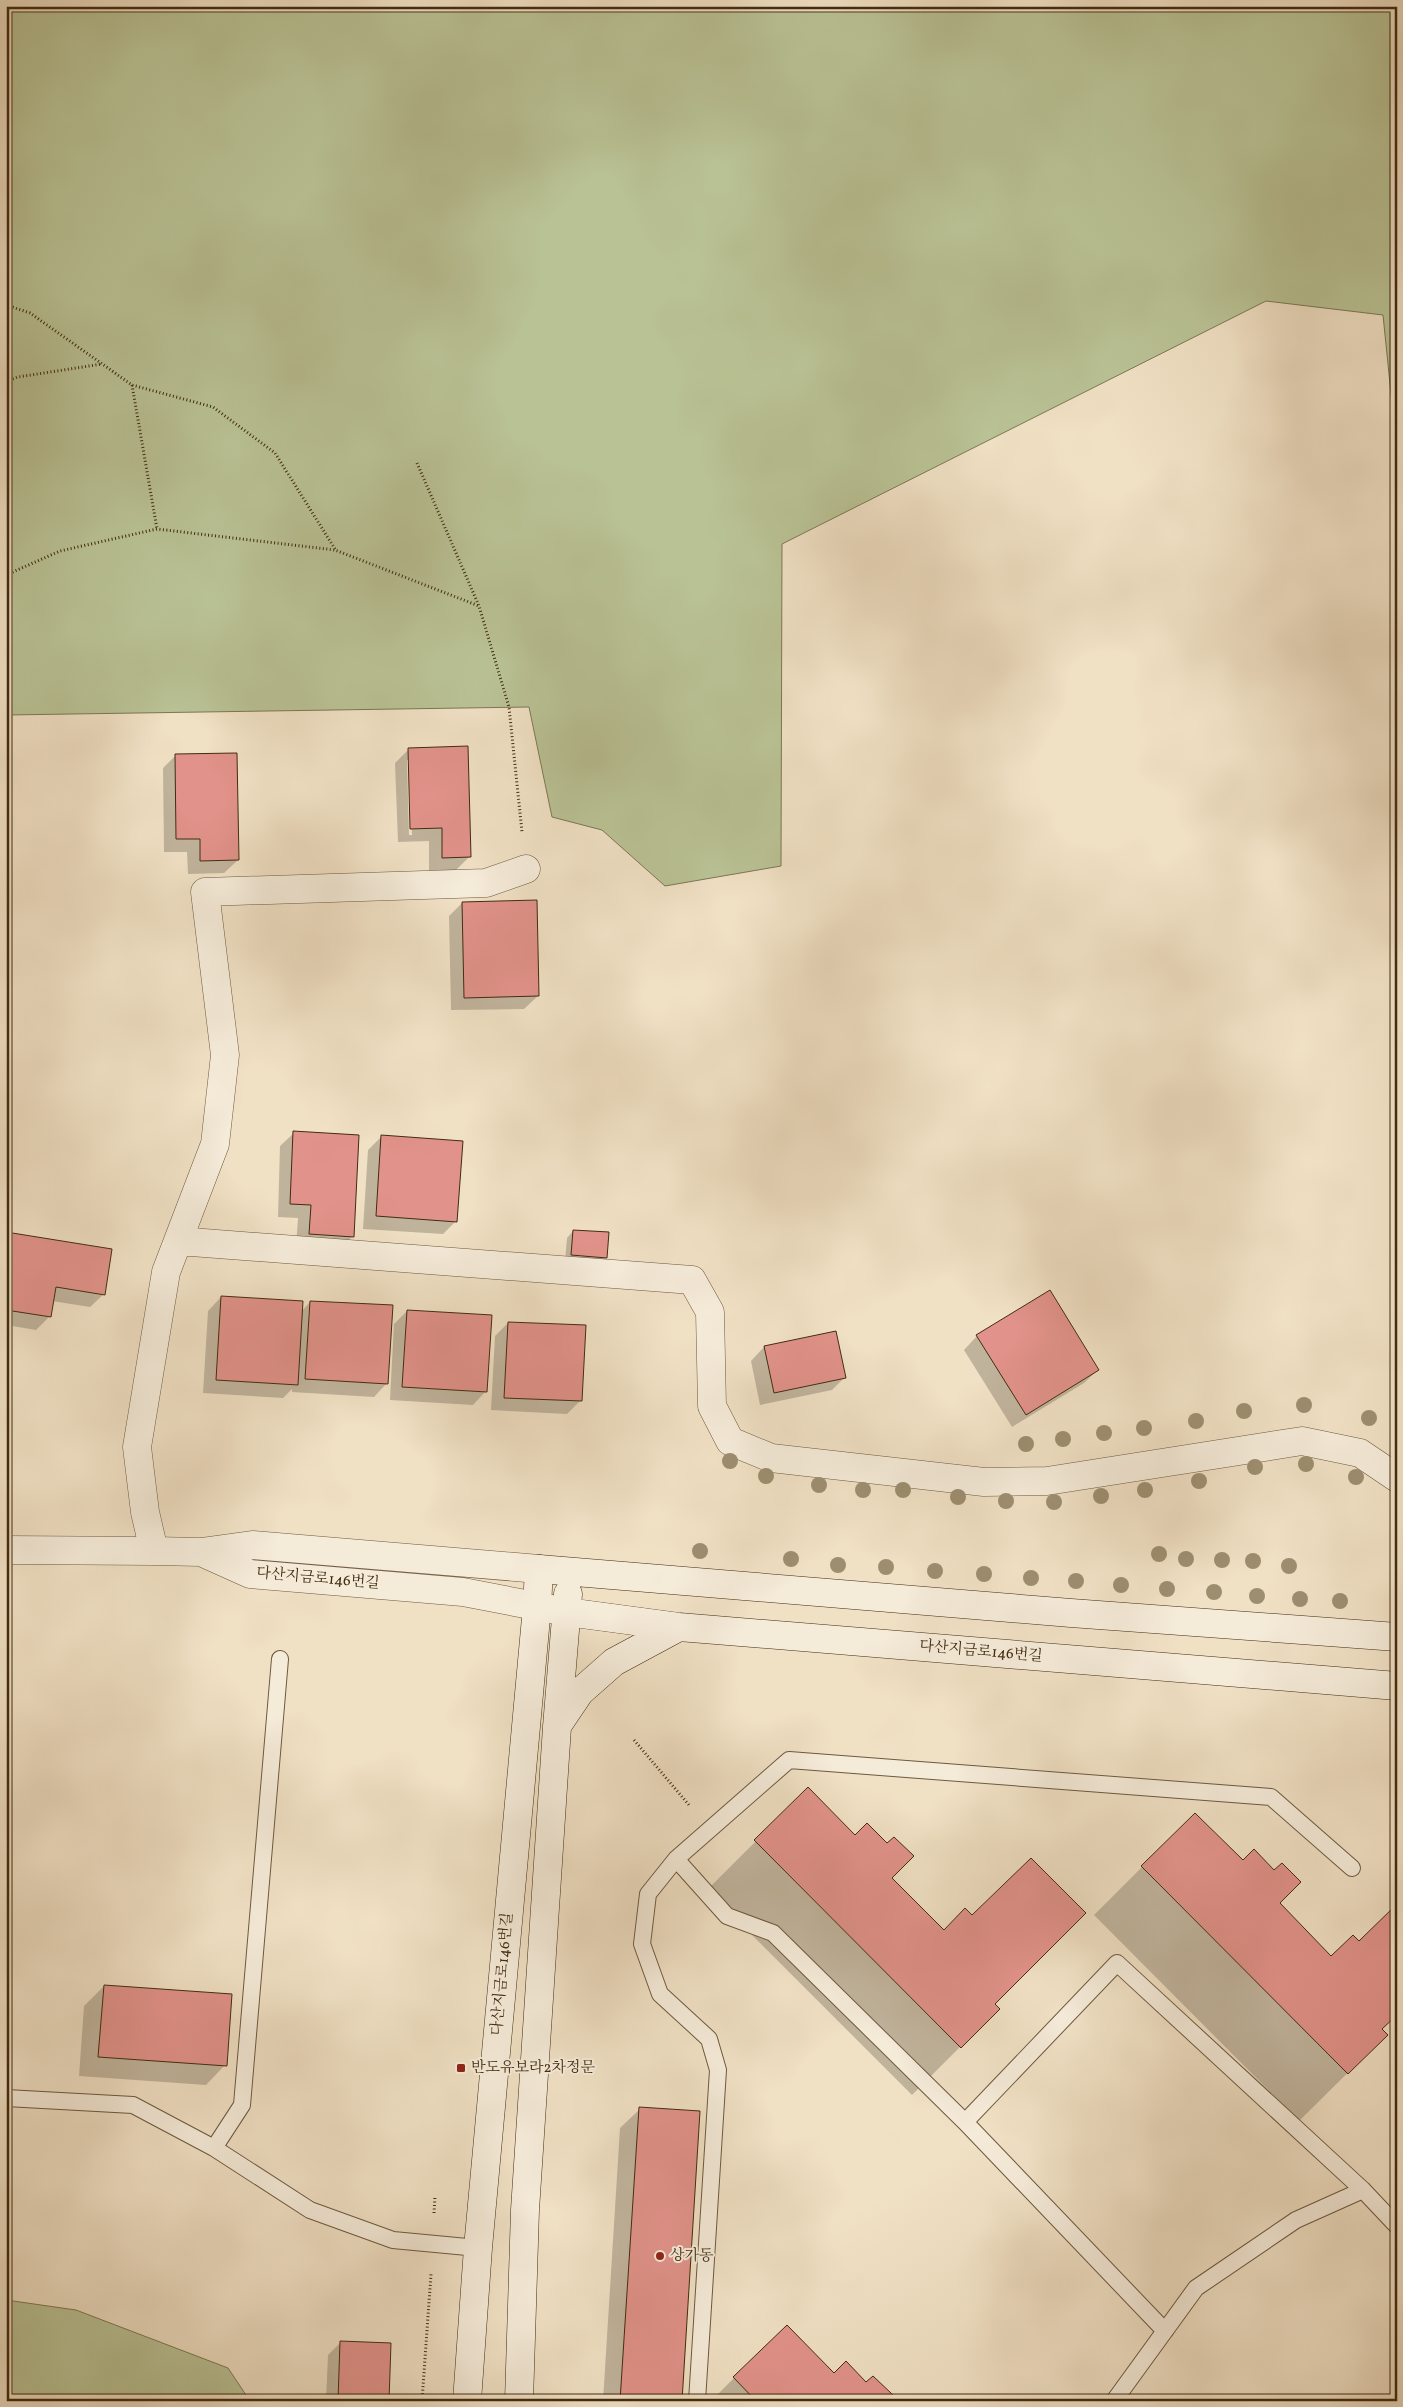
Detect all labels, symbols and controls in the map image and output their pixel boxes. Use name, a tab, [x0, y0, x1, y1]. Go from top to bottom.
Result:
street label: 다산지금로146번길	[255, 1563, 381, 1595]
street label: 다산지금로146번길	[918, 1636, 1044, 1668]
street label: 다산지금로146번길	[487, 1911, 519, 2037]
place label: 반도유보라2차정문	[471, 2058, 595, 2079]
marker: 반도유보라2차정문	[455, 2062, 467, 2074]
place label: 상가동	[670, 2246, 714, 2267]
marker: 상가동	[654, 2250, 666, 2262]

